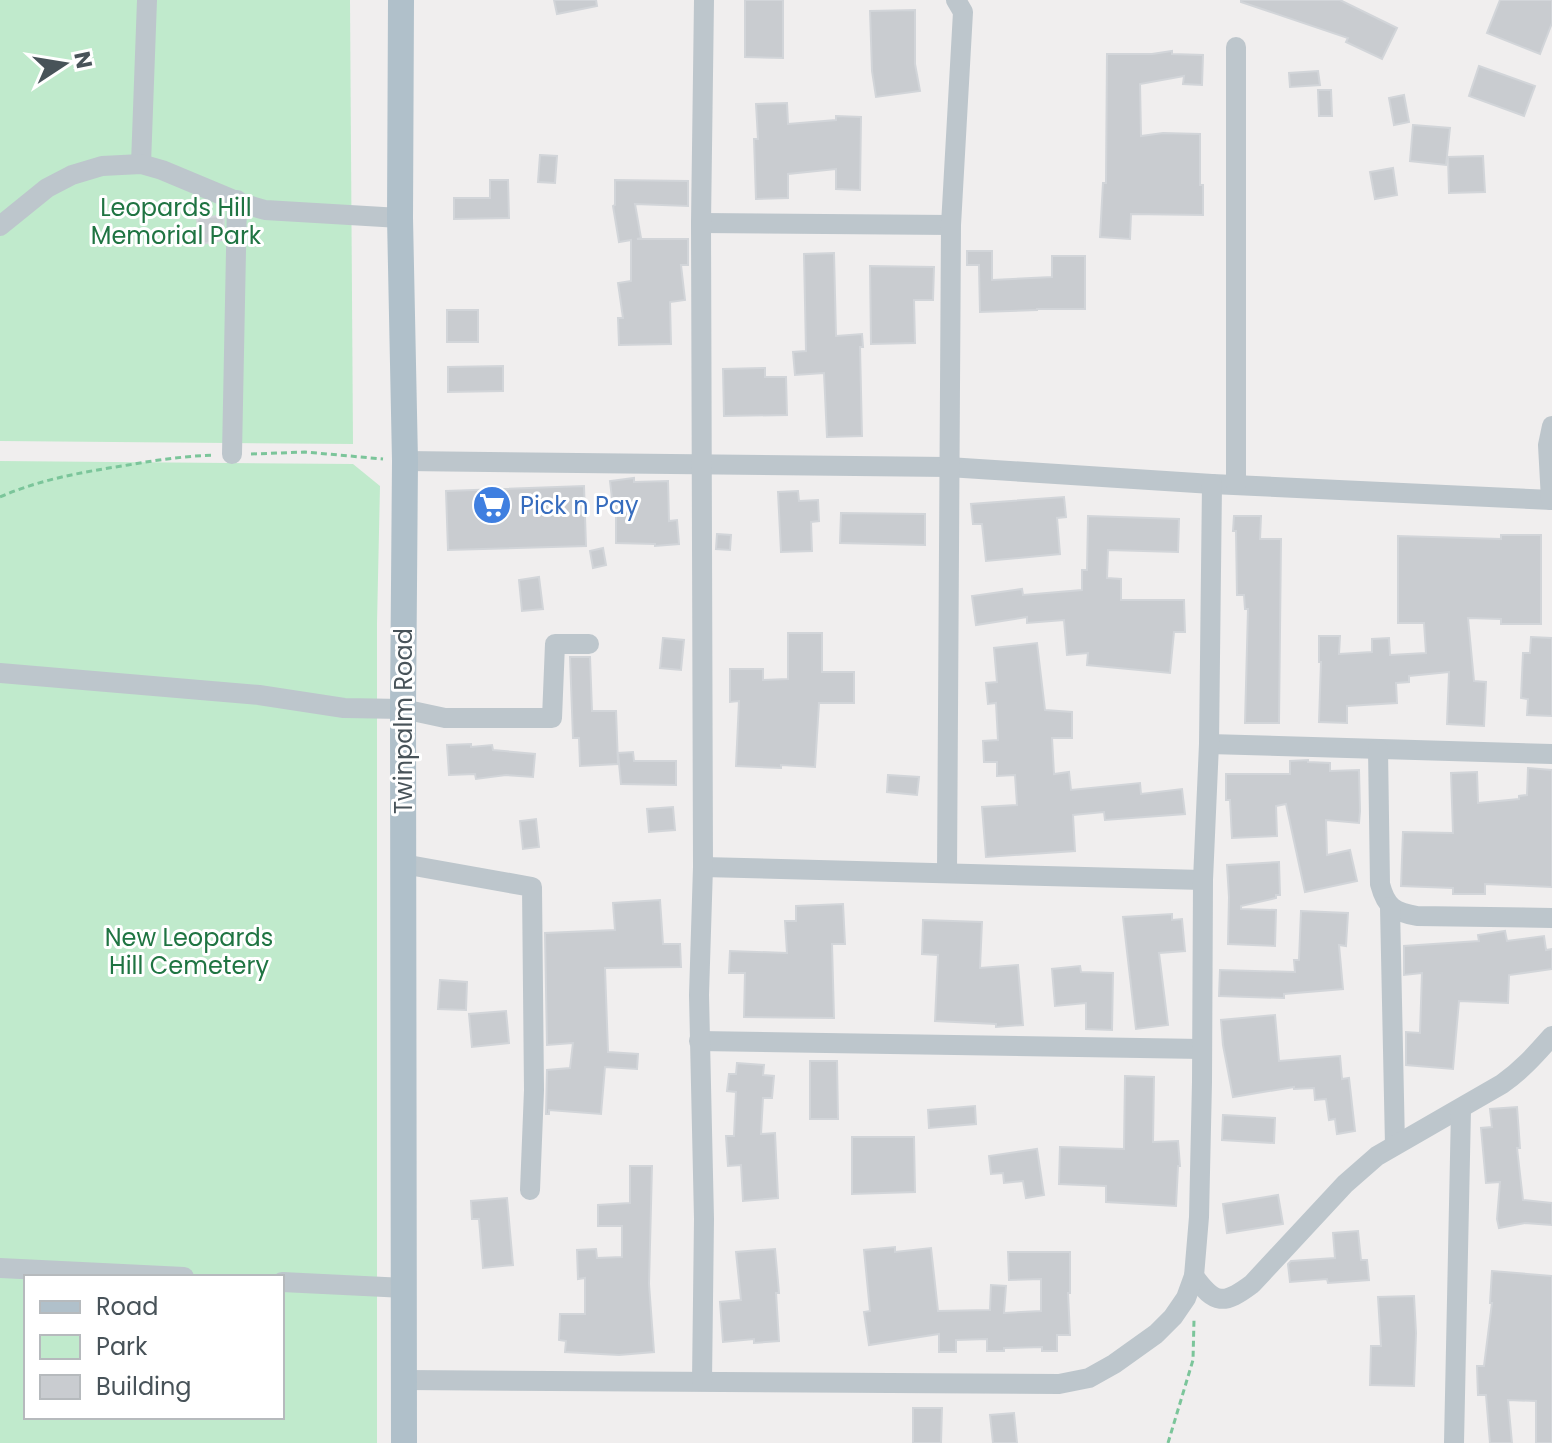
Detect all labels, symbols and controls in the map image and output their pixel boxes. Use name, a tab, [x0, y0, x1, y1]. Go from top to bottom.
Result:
north arrow	[24, 24, 104, 104]
text: N	[66, 49, 100, 71]
park label: Leopards Hill Memorial Park	[91, 191, 262, 252]
supermarket icon: Pick n Pay	[471, 484, 513, 526]
place label: Pick n Pay	[520, 489, 639, 522]
street label: Twinpalm Road	[387, 628, 420, 814]
park label: New Leopards Hill Cemetery	[105, 921, 273, 982]
legend	[24, 1275, 284, 1419]
text: Road	[96, 1290, 158, 1323]
text: Park	[96, 1330, 148, 1363]
text: Building	[96, 1370, 192, 1403]

